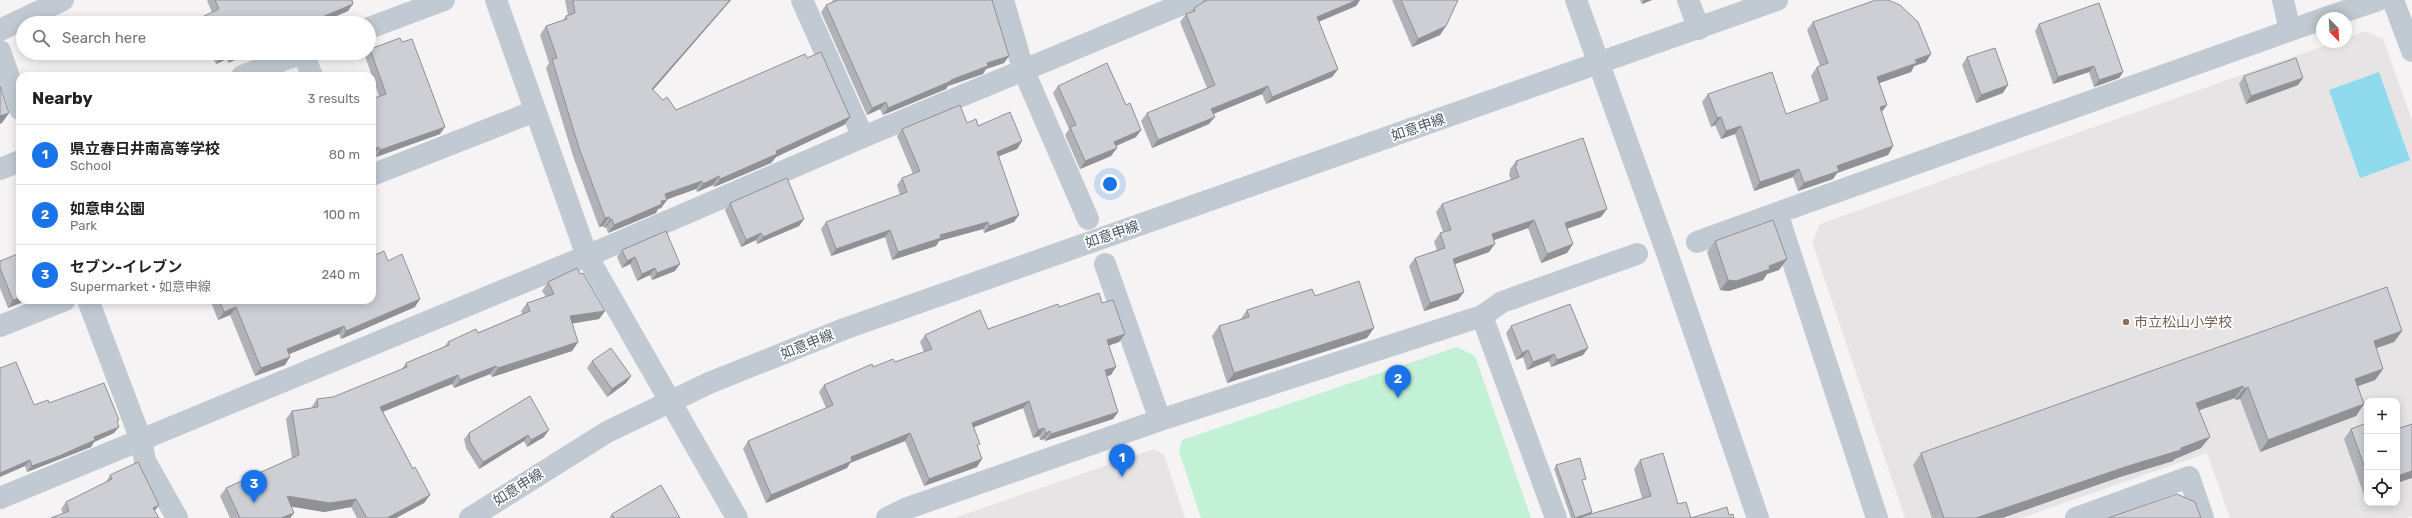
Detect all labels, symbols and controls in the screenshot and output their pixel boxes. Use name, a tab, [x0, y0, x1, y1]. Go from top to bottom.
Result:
north arrow	[2316, 12, 2352, 48]
search box	[16, 16, 376, 60]
icon: search	[30, 27, 52, 49]
text: Search here	[62, 29, 146, 47]
text: Nearby	[32, 88, 93, 108]
text: 3 results	[308, 91, 360, 106]
street label: 如意申線	[1389, 110, 1447, 145]
text: 県立春日井南高等学校	[70, 140, 220, 158]
text: 1	[42, 147, 48, 162]
text: 80 m	[329, 147, 360, 162]
text: School	[70, 158, 111, 173]
your location	[1100, 174, 1120, 194]
text: 如意申公園	[70, 200, 145, 218]
text: 2	[41, 207, 49, 222]
text: 100 m	[323, 207, 360, 222]
street label: 如意申線	[1083, 217, 1141, 252]
text: Park	[70, 218, 97, 233]
text: セブン-イレブン	[70, 258, 182, 276]
text: 3	[41, 267, 49, 282]
text: 240 m	[321, 267, 360, 282]
text: Supermarket · 如意申線	[70, 279, 211, 294]
place label: 市立松山小学校	[2134, 314, 2232, 331]
marker: 市立松山小学校	[2121, 317, 2131, 327]
street label: 如意申線	[778, 326, 836, 363]
pin: 2	[1385, 365, 1411, 398]
map controls	[2364, 398, 2400, 506]
button: +	[2364, 398, 2400, 434]
button: −	[2364, 434, 2400, 470]
pin: 1	[1109, 444, 1135, 477]
street label: 如意申線	[490, 465, 547, 509]
pin: 3	[241, 470, 267, 503]
button: locate	[2364, 470, 2400, 506]

